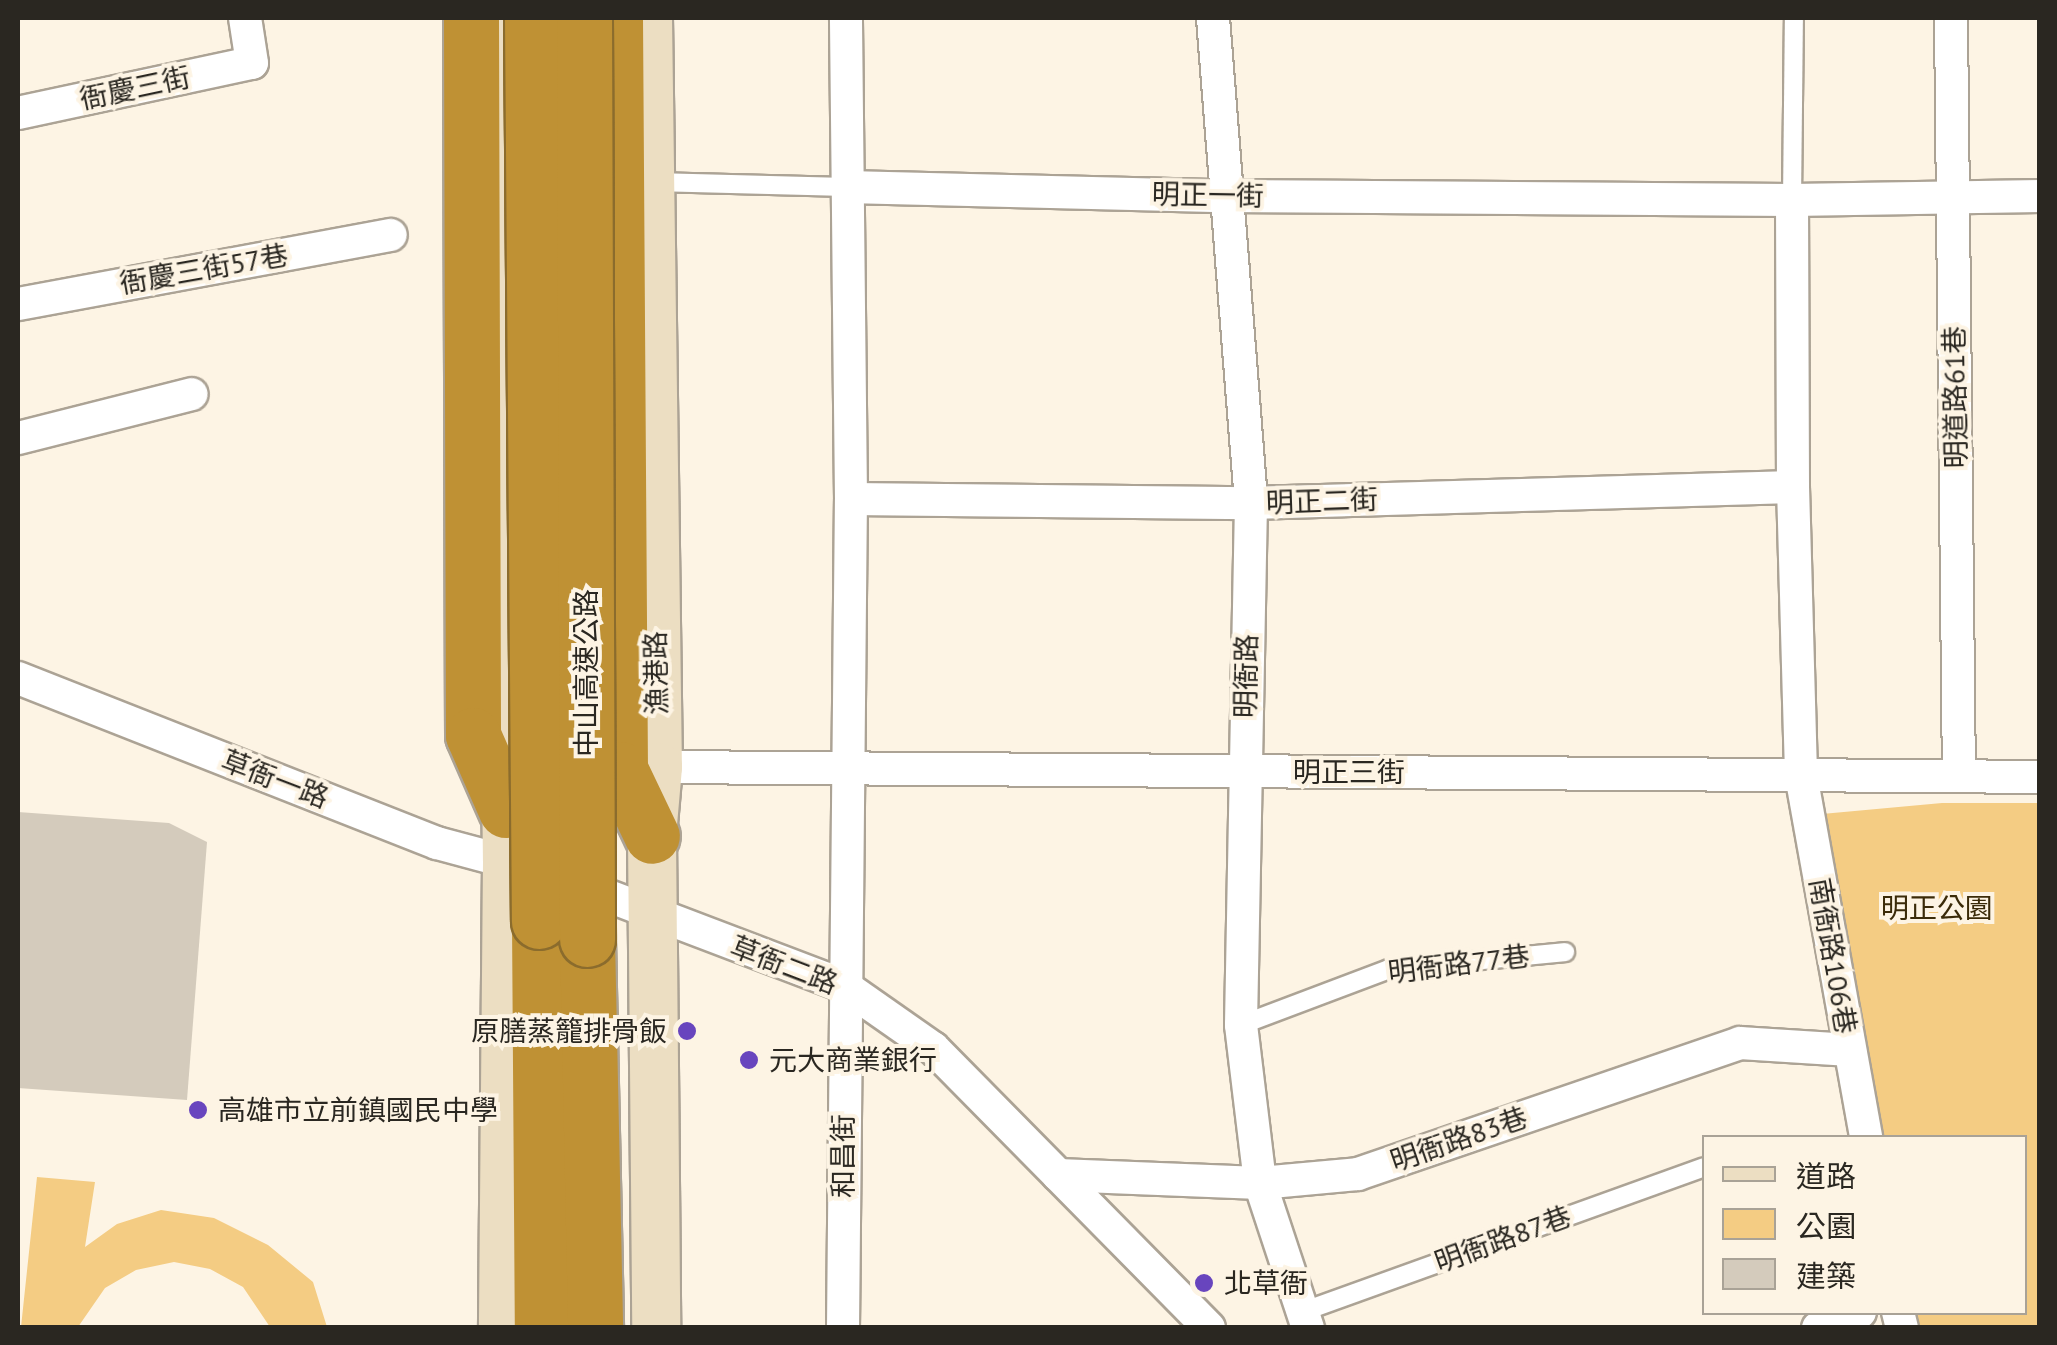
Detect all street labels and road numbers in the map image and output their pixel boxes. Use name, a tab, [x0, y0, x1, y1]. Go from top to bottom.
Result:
street label: 衙慶三街	[77, 60, 193, 116]
street label: 明正一街	[1152, 177, 1264, 213]
street label: 衙慶三街57巷	[117, 238, 291, 300]
street label: 明道路61巷	[1937, 325, 1973, 469]
street label: 明正二街	[1265, 482, 1379, 520]
street label: 中山高速公路	[569, 589, 603, 757]
street label: 漁港路	[638, 631, 674, 715]
street label: 明衙路	[1228, 634, 1264, 718]
street label: 草衙一路	[217, 743, 333, 815]
street label: 明正三街	[1293, 755, 1405, 789]
street label: 南衙路106巷	[1803, 875, 1863, 1037]
street label: 草衙二路	[726, 929, 842, 1001]
street label: 明衙路77巷	[1386, 939, 1532, 989]
street label: 明衙路83巷	[1386, 1100, 1532, 1178]
street label: 和昌街	[826, 1114, 860, 1198]
street label: 明衙路87巷	[1430, 1199, 1576, 1279]

